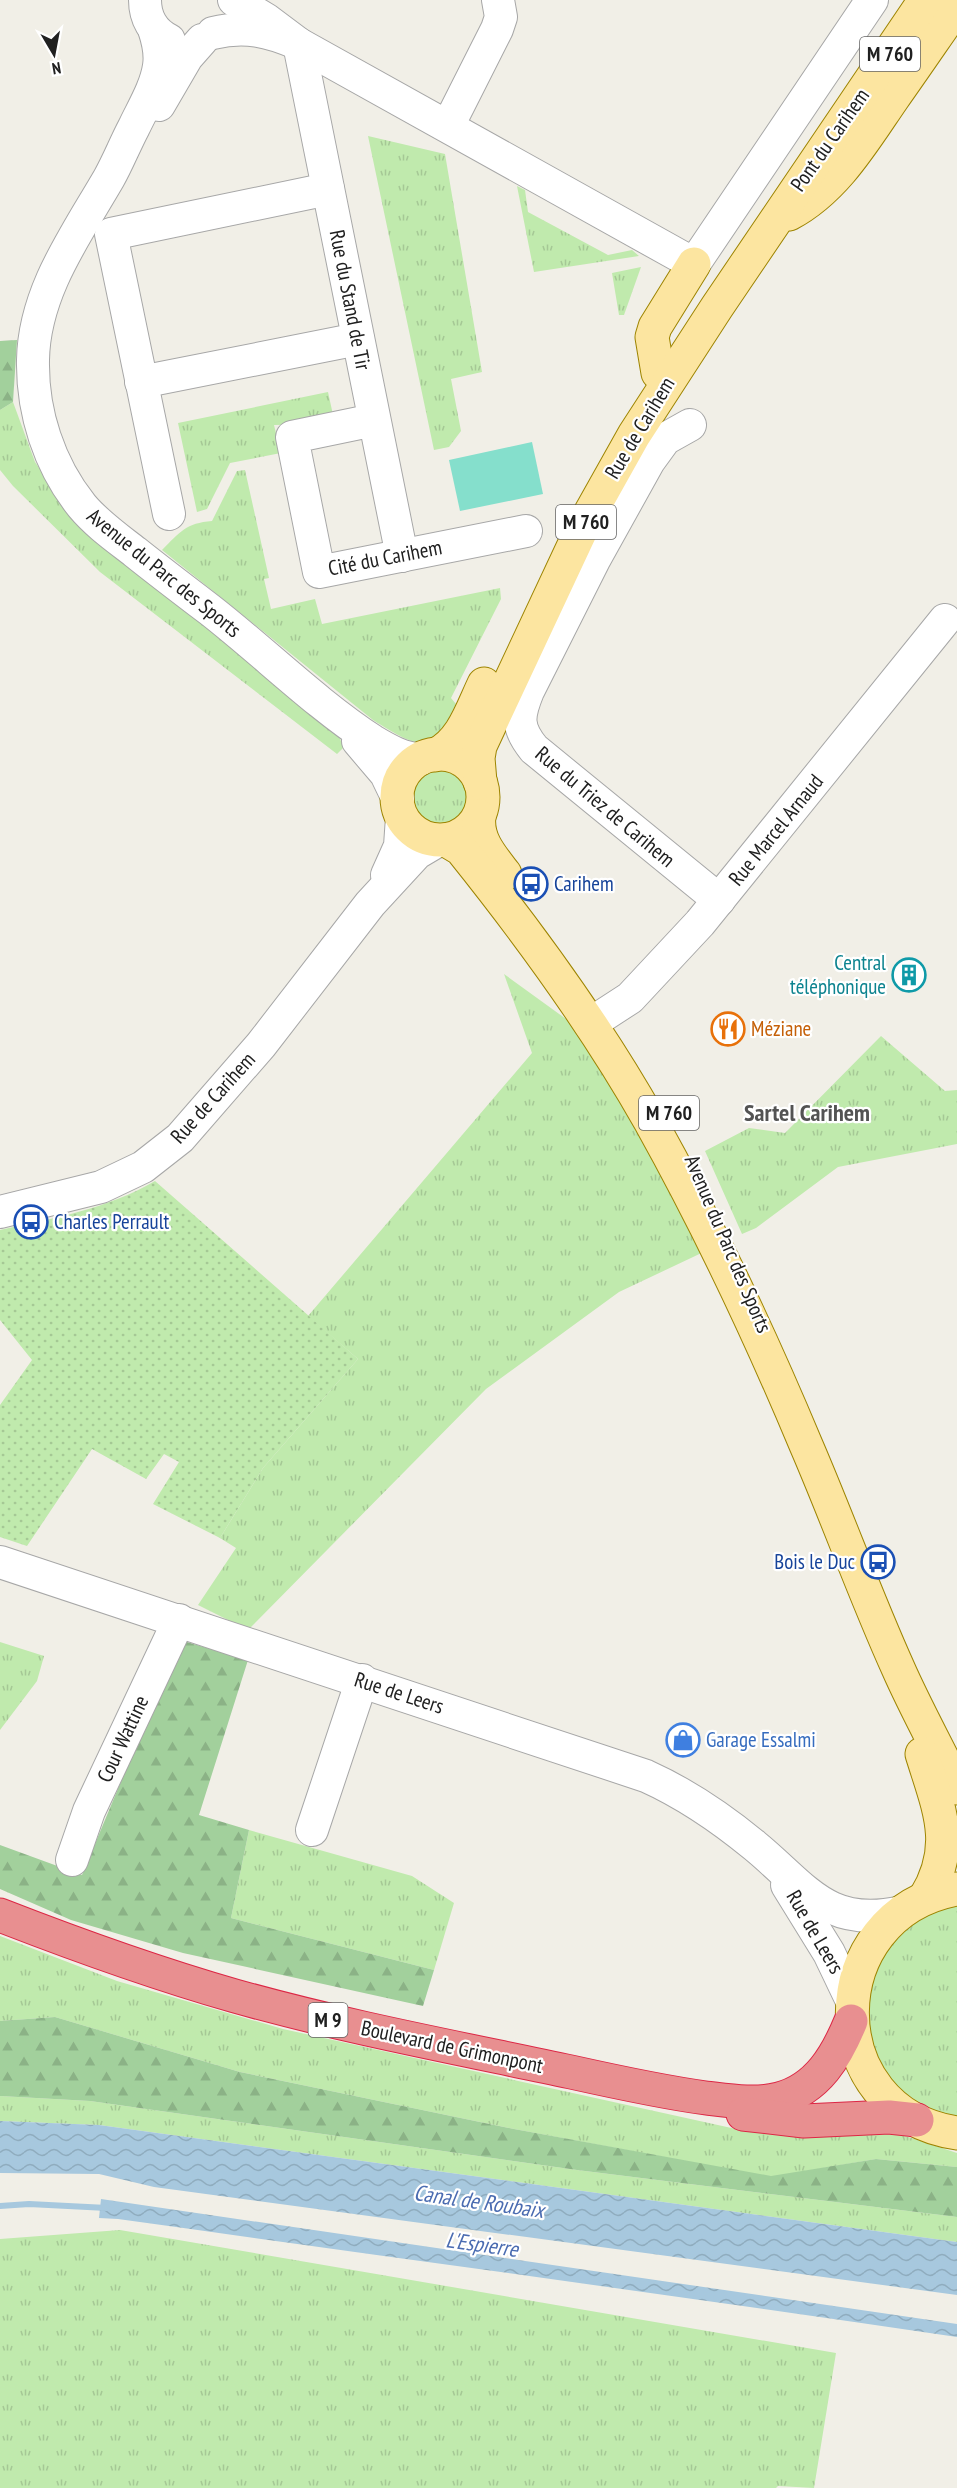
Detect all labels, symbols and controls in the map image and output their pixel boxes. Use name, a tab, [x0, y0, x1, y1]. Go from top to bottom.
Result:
north arrow	[24, 24, 84, 84]
road number: M 760	[860, 37, 920, 71]
text: N	[51, 58, 63, 79]
street label: Pont du Carihem	[784, 83, 875, 196]
street label: Rue du Stand de Tir	[324, 227, 377, 373]
street label: Rue de Carihem	[599, 372, 681, 484]
street label: Avenue du Parc des Sports	[82, 502, 247, 643]
road number: M 760	[556, 505, 616, 539]
street label: Cité du Carihem	[326, 533, 444, 582]
street label: Rue du Triez de Carihem	[530, 740, 681, 873]
street label: Rue Marcel Arnaud	[722, 768, 829, 891]
bus stop icon: Carihem	[513, 866, 549, 902]
place label: Carihem	[554, 870, 614, 897]
place label: Central téléphonique	[790, 949, 886, 1000]
building icon: Central téléphonique	[891, 957, 927, 993]
restaurant icon: Méziane	[710, 1011, 746, 1047]
place label: Méziane	[751, 1015, 811, 1042]
street label: Rue de Carihem	[164, 1046, 261, 1149]
road number: M 760	[639, 1096, 699, 1130]
district label: Sartel Carihem	[744, 1097, 870, 1128]
street label: Avenue du Parc des Sports	[679, 1151, 778, 1337]
bus stop icon: Charles Perrault	[13, 1204, 49, 1240]
place label: Charles Perrault	[54, 1208, 170, 1235]
bus stop icon: Bois le Duc	[860, 1544, 896, 1580]
place label: Bois le Duc	[774, 1548, 856, 1575]
street label: Rue de Leers	[351, 1665, 447, 1720]
street label: Cour Wattine	[91, 1691, 154, 1787]
shop icon: Garage Essalmi	[665, 1722, 701, 1758]
place label: Garage Essalmi	[706, 1726, 816, 1753]
street label: Rue de Leers	[781, 1885, 850, 1978]
road number: M 9	[308, 2003, 348, 2037]
street label: Boulevard de Grimonpont	[359, 2014, 546, 2079]
water label: Canal de Roubaix	[412, 2178, 549, 2224]
water label: L'Espierre	[444, 2225, 522, 2263]

